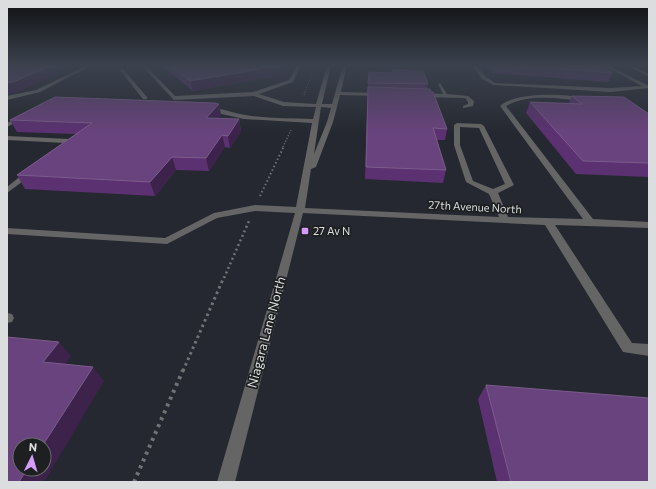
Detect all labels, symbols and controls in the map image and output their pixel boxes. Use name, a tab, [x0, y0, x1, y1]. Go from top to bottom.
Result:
street label: 27th Avenue North	[428, 198, 522, 215]
place label: 27 Av N	[313, 224, 350, 237]
marker: 27 Av N	[300, 226, 310, 236]
street label: Niagara Lane North	[243, 275, 289, 389]
north arrow	[12, 437, 52, 477]
text: N	[28, 440, 38, 453]

